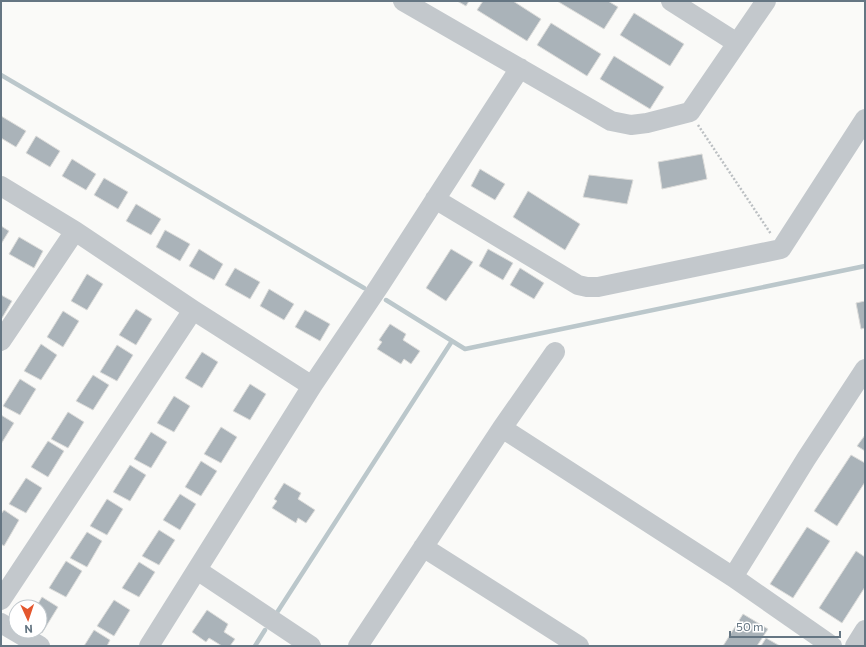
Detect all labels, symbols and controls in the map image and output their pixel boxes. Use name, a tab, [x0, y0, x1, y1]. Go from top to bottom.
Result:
north arrow	[8, 599, 48, 639]
scale bar	[730, 613, 840, 639]
text: 50 m	[736, 619, 764, 633]
text: N	[24, 623, 33, 636]

